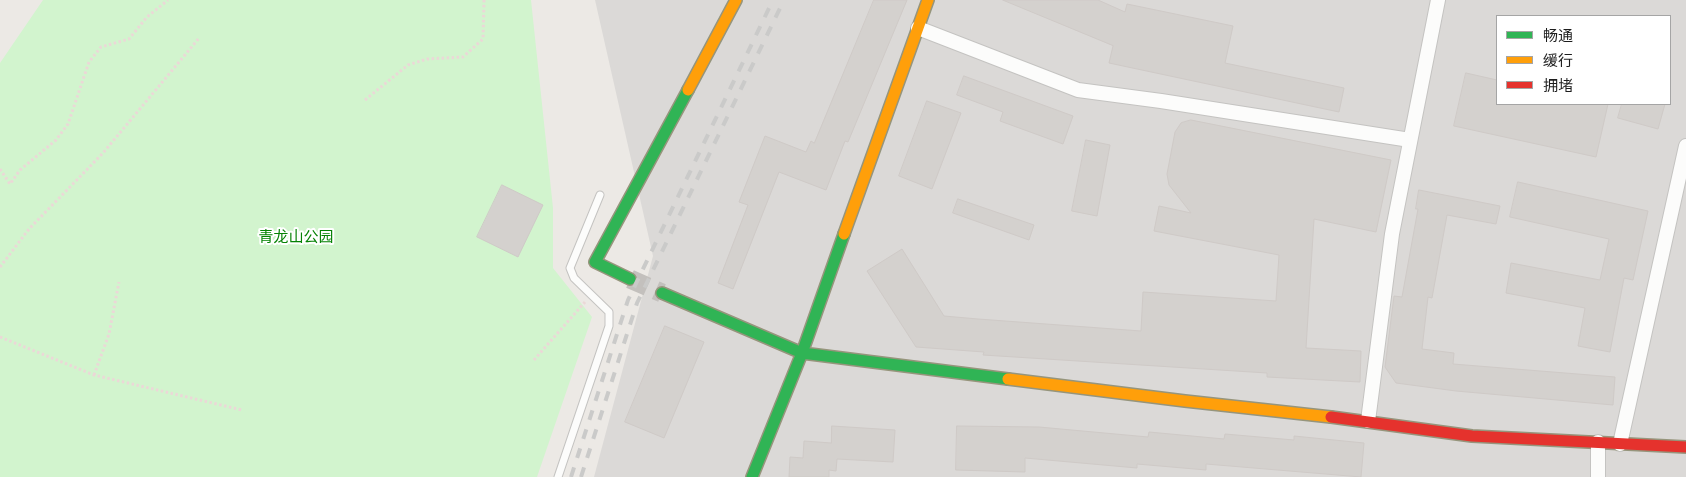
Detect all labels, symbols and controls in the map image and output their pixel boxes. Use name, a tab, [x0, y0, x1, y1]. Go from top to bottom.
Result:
legend	[1496, 15, 1671, 105]
text: 畅通	[1543, 25, 1573, 45]
text: 缓行	[1543, 50, 1573, 70]
text: 拥堵	[1543, 75, 1573, 95]
park label: 青龙山公园	[259, 229, 333, 247]

